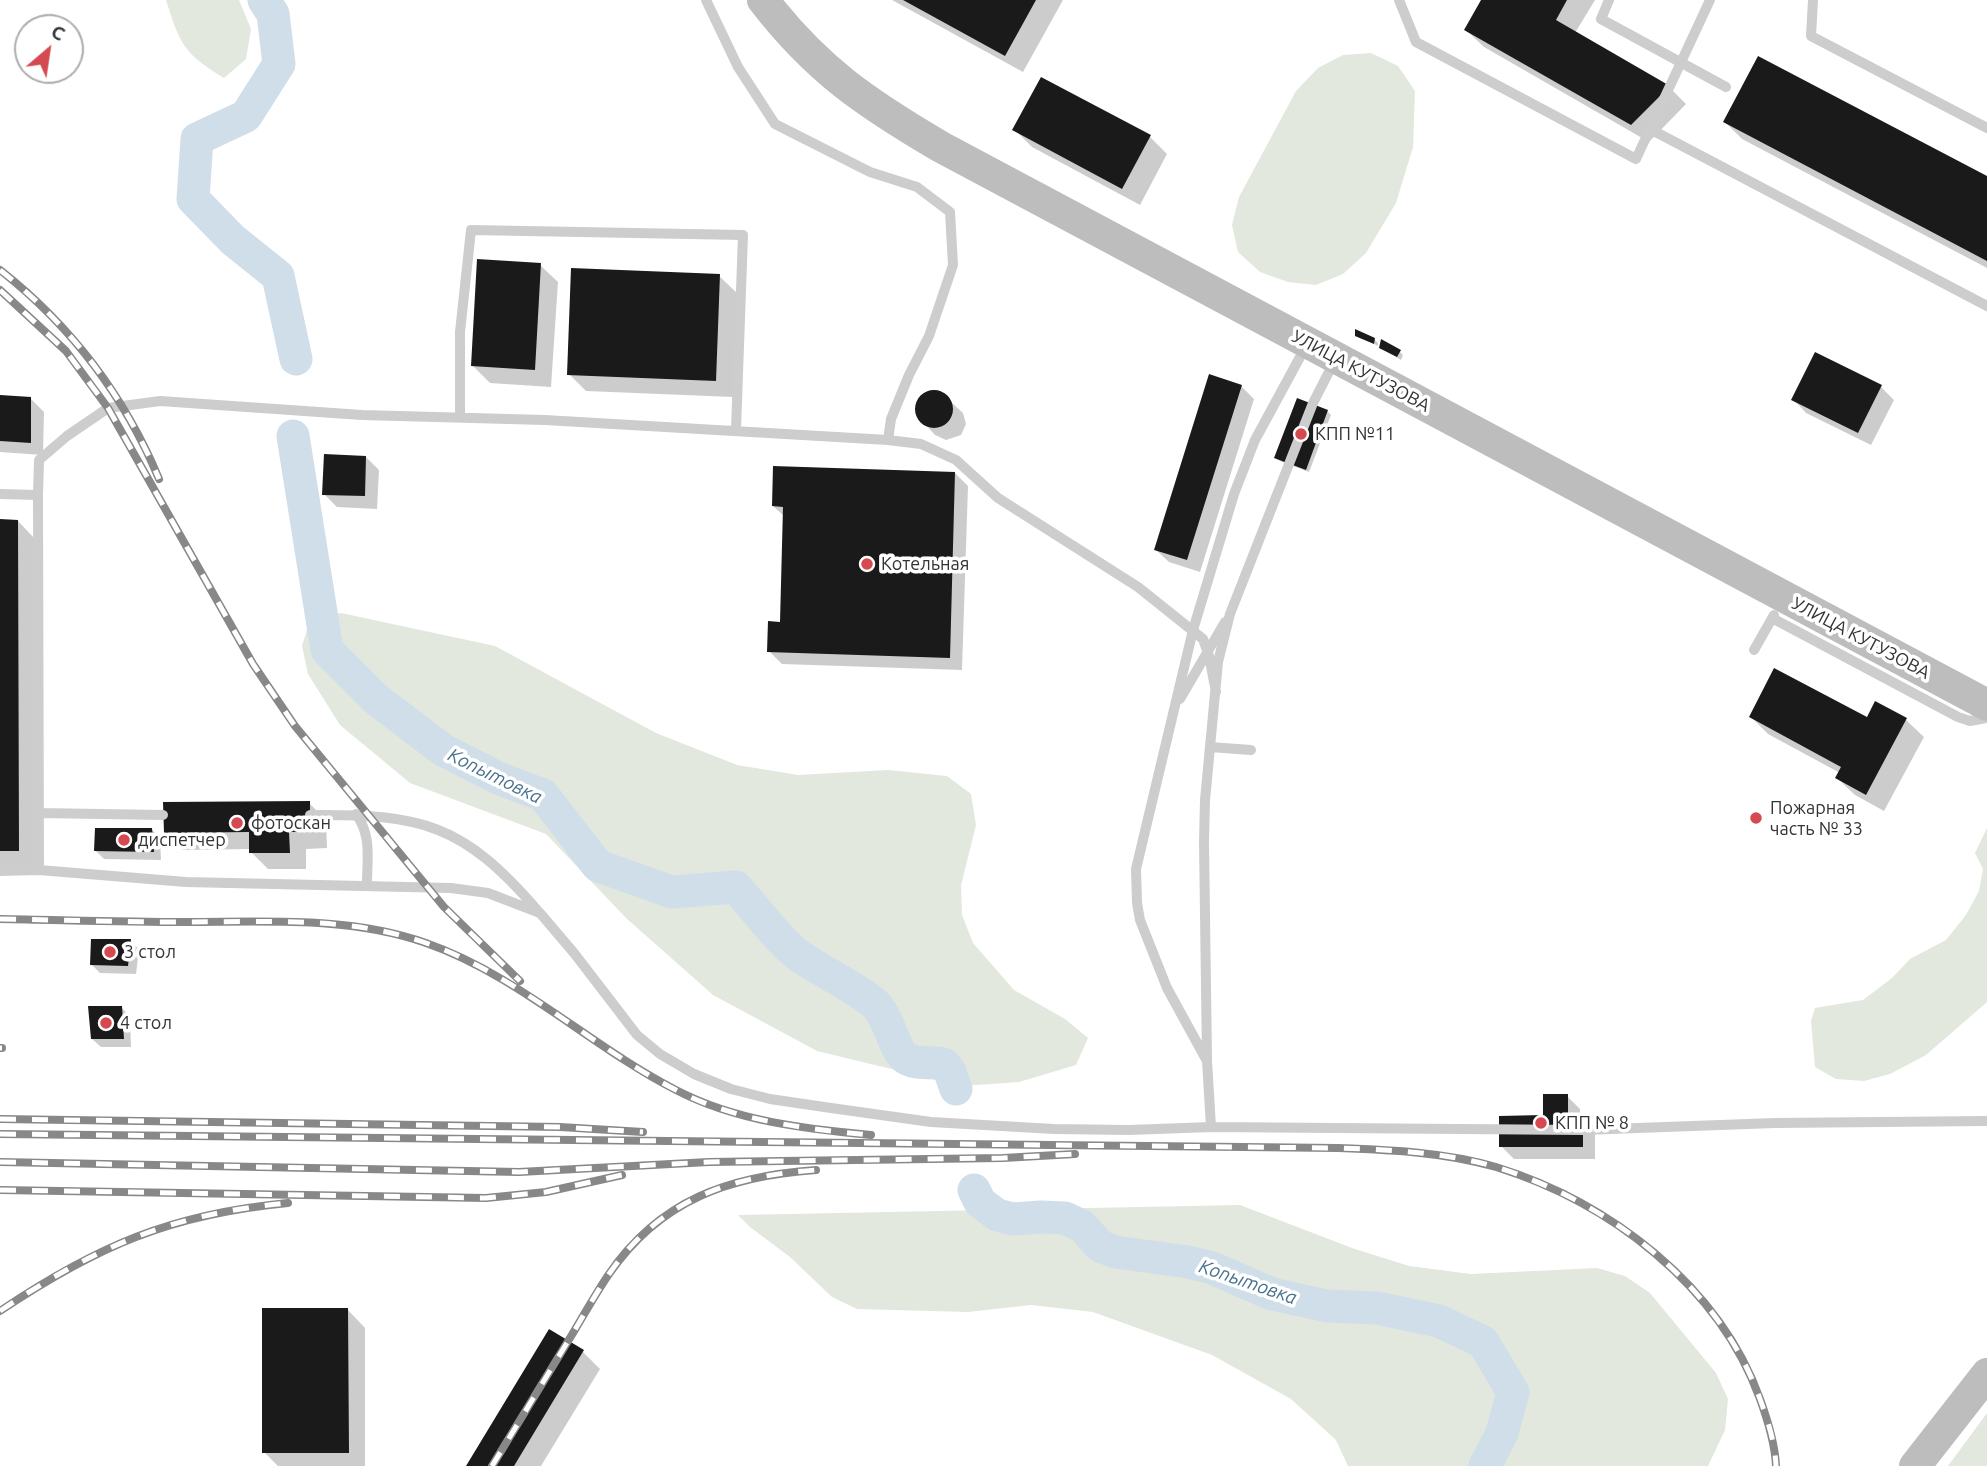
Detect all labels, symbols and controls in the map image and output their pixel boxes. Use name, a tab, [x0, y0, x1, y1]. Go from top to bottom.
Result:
north arrow	[14, 14, 84, 84]
text: С	[48, 20, 69, 45]
street label: УЛИЦА КУТУЗОВА	[1288, 326, 1434, 416]
place label: КПП №11	[1315, 423, 1395, 445]
marker: КПП №11	[1293, 426, 1309, 442]
place label: Котельная	[881, 553, 970, 575]
marker: Котельная	[859, 556, 875, 572]
street label: УЛИЦА КУТУЗОВА	[1788, 593, 1934, 683]
water label: Копытовка	[444, 743, 546, 809]
place label: Пожарная часть № 33	[1770, 797, 1863, 840]
marker: Пожарная часть № 33	[1748, 810, 1764, 826]
place label: фотоскан	[251, 812, 331, 834]
marker: фотоскан	[229, 815, 245, 831]
place label: диспетчер	[138, 829, 226, 851]
marker: диспетчер	[116, 832, 132, 848]
place label: 3 стол	[124, 941, 176, 963]
marker: 3 стол	[102, 944, 118, 960]
place label: 4 стол	[120, 1012, 172, 1034]
marker: 4 стол	[98, 1015, 114, 1031]
place label: КПП № 8	[1555, 1112, 1629, 1134]
marker: КПП № 8	[1533, 1115, 1549, 1131]
water label: Копытовка	[1196, 1255, 1300, 1309]

